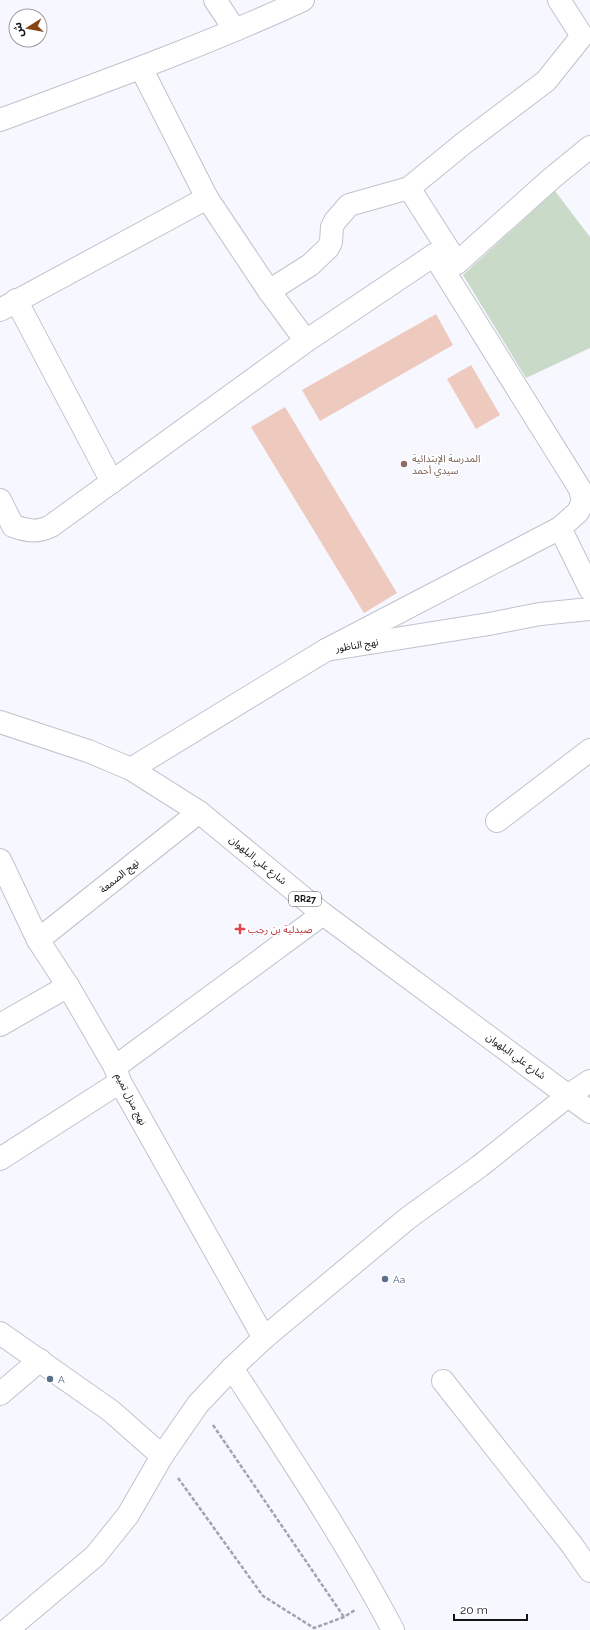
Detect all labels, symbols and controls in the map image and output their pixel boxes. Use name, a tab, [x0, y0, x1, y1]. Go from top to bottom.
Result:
north arrow	[8, 8, 48, 48]
text: ش	[11, 21, 26, 38]
place label: المدرسة الإبتدائية سيدي أحمد	[412, 453, 480, 478]
marker: المدرسة الإبتدائية سيدي أحمد	[399, 459, 409, 469]
street label: نهج الناظور	[334, 636, 380, 656]
street label: شارع علي البلهوان	[226, 834, 289, 888]
street label: نهج الصمعة	[97, 857, 142, 897]
road number: RR27	[289, 892, 321, 906]
marker: صيدلية بن رجب	[235, 924, 245, 934]
place label: صيدلية بن رجب	[248, 924, 312, 936]
street label: شارع علي البلهوان	[483, 1031, 548, 1083]
street label: نهج منزل تميم	[111, 1071, 149, 1128]
marker: Aa	[380, 1274, 390, 1284]
place label: Aa	[393, 1274, 405, 1285]
marker: A	[45, 1374, 55, 1384]
place label: A	[58, 1374, 65, 1385]
scale bar	[454, 1596, 527, 1622]
text: 20 m	[460, 1603, 488, 1617]

